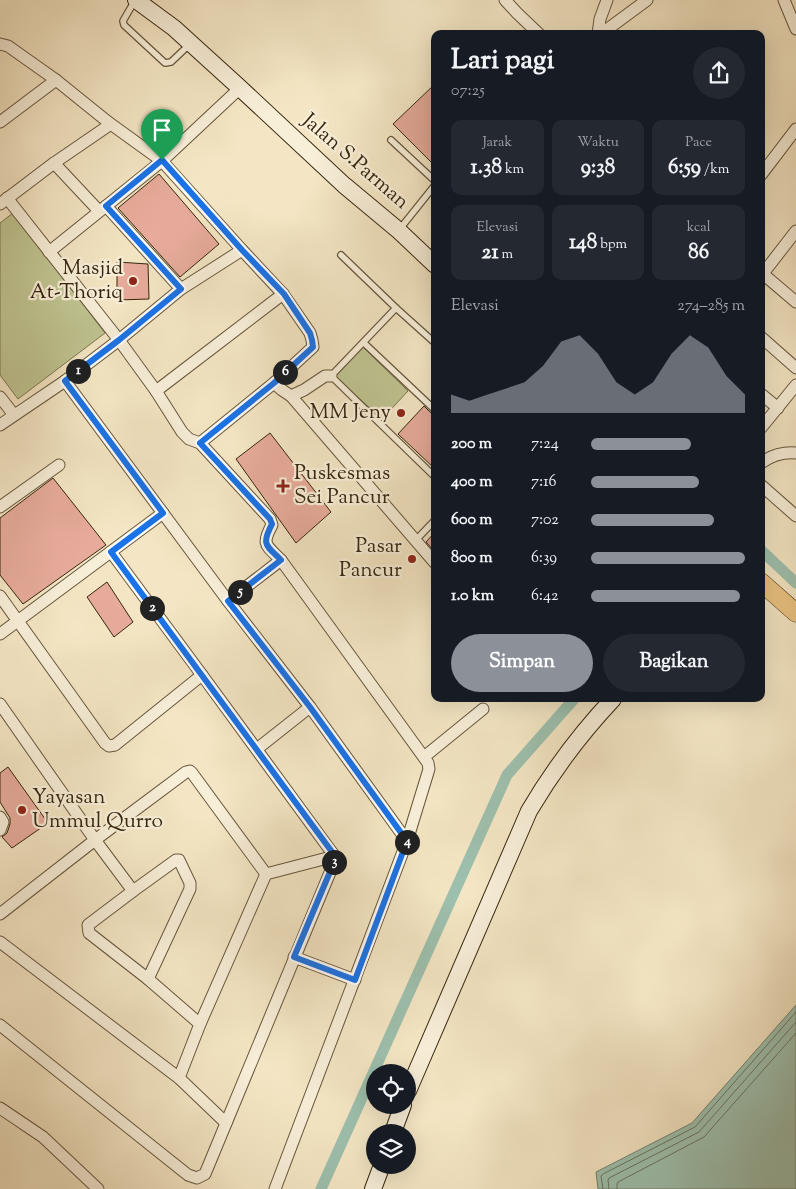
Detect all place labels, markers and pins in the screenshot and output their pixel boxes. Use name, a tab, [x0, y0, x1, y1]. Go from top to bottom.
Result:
pin	[141, 109, 183, 160]
place label: Masjid At-Thoriq	[30, 254, 123, 308]
marker: Masjid At-Thoriq	[127, 275, 139, 287]
pin: 1	[66, 358, 90, 384]
pin: 6	[272, 360, 298, 384]
place label: MM Jeny	[310, 398, 392, 428]
marker: MM Jeny	[395, 407, 407, 419]
place label: Puskesmas Sei Pancur	[294, 459, 390, 513]
marker: Puskesmas Sei Pancur	[276, 479, 290, 493]
place label: Pasar Pancur	[339, 532, 402, 586]
marker: Pasar Pancur	[406, 553, 418, 565]
pin: 5	[228, 580, 252, 604]
pin: 2	[140, 596, 164, 620]
place label: Yayasan Ummul Qurro	[32, 783, 163, 837]
marker: Yayasan Ummul Qurro	[16, 804, 28, 816]
pin: 4	[394, 830, 420, 854]
pin: 3	[322, 850, 346, 874]

